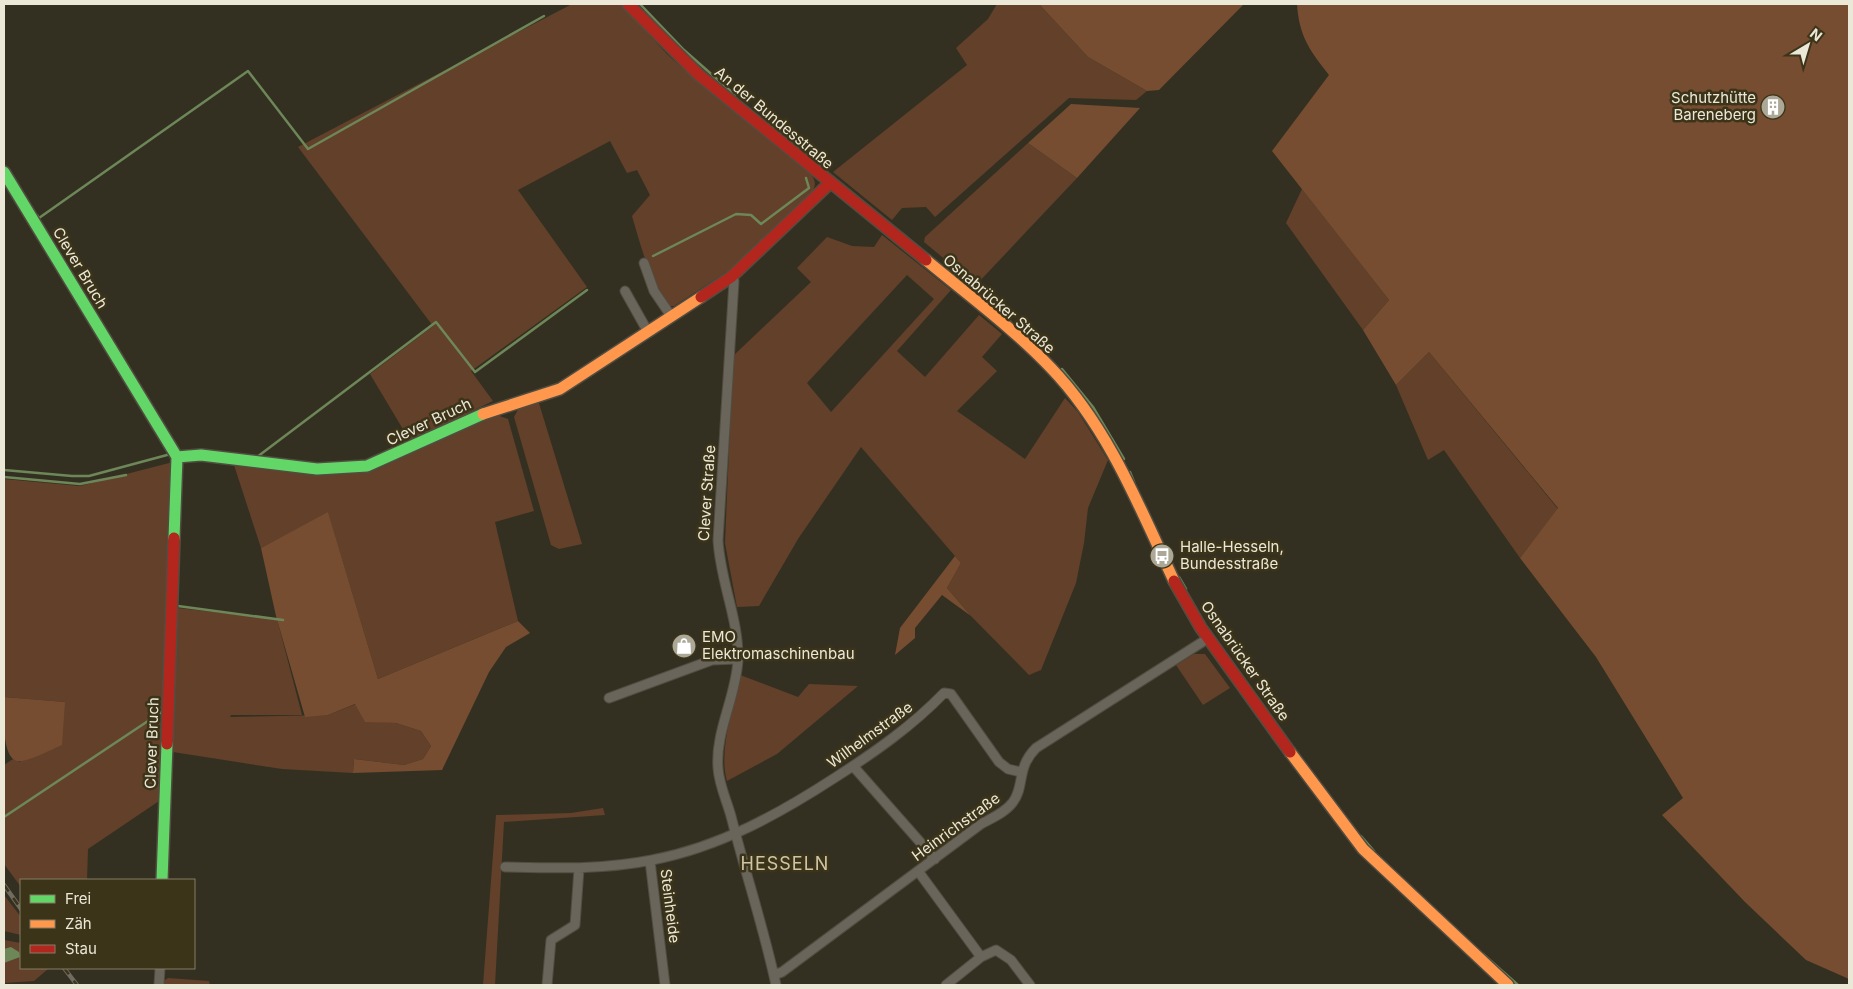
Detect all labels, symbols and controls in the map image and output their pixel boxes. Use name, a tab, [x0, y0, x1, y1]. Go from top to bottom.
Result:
north arrow	[1783, 20, 1833, 70]
text: N	[1807, 24, 1826, 44]
street label: An der Bundesstraße	[711, 62, 838, 173]
place label: Schutzhütte Bareneberg	[1671, 88, 1756, 124]
building icon: Schutzhütte Bareneberg	[1760, 94, 1786, 120]
street label: Clever Bruch	[49, 224, 112, 312]
street label: Osnabrücker Straße	[939, 250, 1059, 357]
street label: Clever Bruch	[383, 394, 474, 450]
street label: Clever Straße	[694, 444, 719, 542]
place label: Halle-Hesseln, Bundesstraße	[1180, 537, 1284, 573]
bus stop icon: Halle-Hesseln, Bundesstraße	[1149, 543, 1175, 569]
street label: Osnabrücker Straße	[1197, 597, 1294, 724]
place label: EMO Elektromaschinenbau	[702, 627, 855, 663]
shop icon: EMO Elektromaschinenbau	[671, 633, 697, 659]
street label: Clever Bruch	[140, 697, 163, 789]
street label: Wilhelmstraße	[823, 697, 916, 772]
street label: Heinrichstraße	[908, 788, 1003, 865]
district label: HESSELN	[741, 853, 829, 874]
street label: Steinheide	[657, 868, 684, 944]
legend	[20, 879, 195, 969]
text: Frei	[65, 889, 91, 908]
text: Zäh	[65, 914, 92, 933]
text: Stau	[65, 939, 97, 958]

